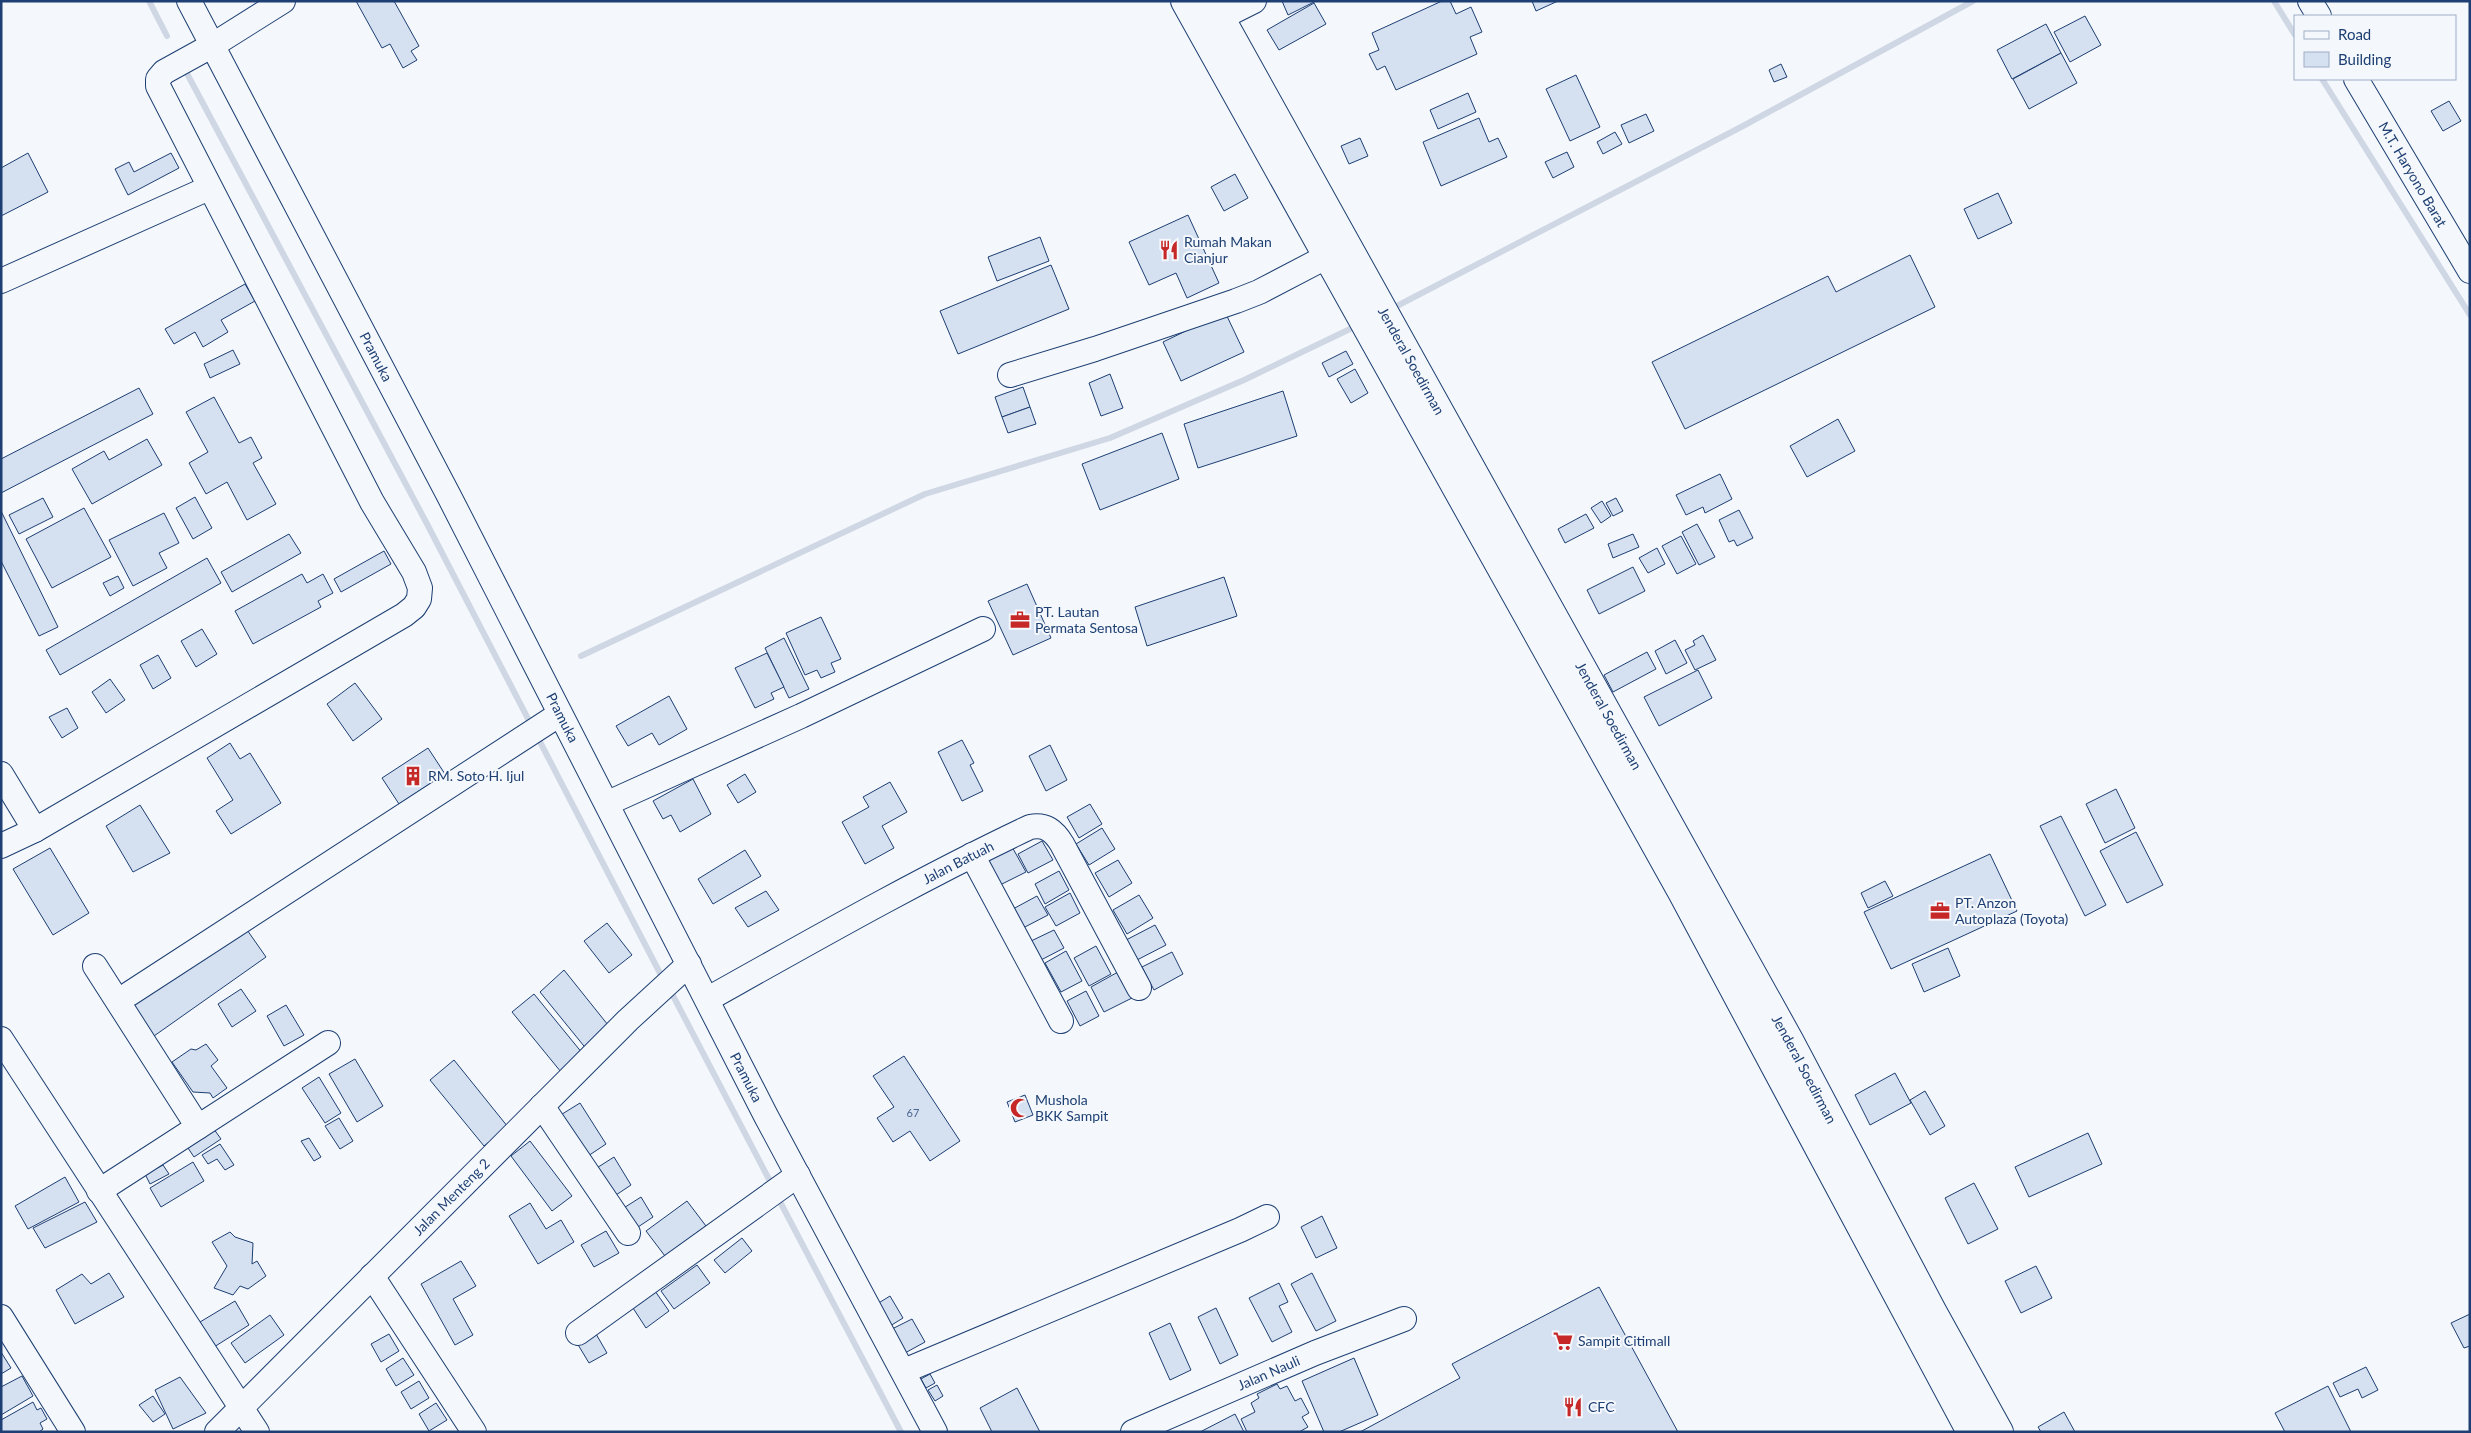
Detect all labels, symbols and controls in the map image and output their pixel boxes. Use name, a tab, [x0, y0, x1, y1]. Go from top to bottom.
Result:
legend	[2294, 15, 2456, 80]
text: Road	[2338, 25, 2371, 43]
text: Building	[2338, 50, 2391, 68]
street label: M.T. Haryono Barat	[2375, 119, 2451, 230]
place label: Rumah Makan Cianjur	[1184, 233, 1272, 266]
restaurant icon: Rumah Makan Cianjur	[1158, 239, 1180, 261]
street label: Jenderal Soedirman	[1375, 304, 1448, 418]
street label: Pramuka	[356, 329, 396, 384]
place label: PT. Lautan Permata Sentosa	[1035, 603, 1138, 636]
office icon: PT. Lautan Permata Sentosa	[1009, 609, 1031, 631]
street label: Jenderal Soedirman	[1572, 659, 1646, 772]
street label: Pramuka	[543, 690, 583, 745]
building icon: RM. Soto H. Ijul	[402, 765, 424, 787]
place label: RM. Soto H. Ijul	[428, 767, 524, 784]
street label: Jalan Batuah	[919, 837, 996, 887]
place label: PT. Anzon Autoplaza (Toyota)	[1955, 894, 2069, 927]
office icon: PT. Anzon Autoplaza (Toyota)	[1929, 900, 1951, 922]
street label: Jenderal Soedirman	[1769, 1012, 1840, 1126]
street label: Pramuka	[727, 1049, 766, 1105]
place label: Mushola BKK Sampit	[1035, 1091, 1108, 1124]
mosque icon: Mushola BKK Sampit	[1009, 1097, 1031, 1119]
house number: 67	[907, 1106, 919, 1119]
street label: Jalan Menteng 2	[409, 1155, 493, 1239]
supermarket icon: Sampit Citimall	[1552, 1330, 1574, 1352]
place label: Sampit Citimall	[1578, 1332, 1670, 1349]
street label: Jalan Nauli	[1235, 1352, 1302, 1394]
restaurant icon: CFC	[1562, 1396, 1584, 1418]
place label: CFC	[1588, 1398, 1615, 1415]

